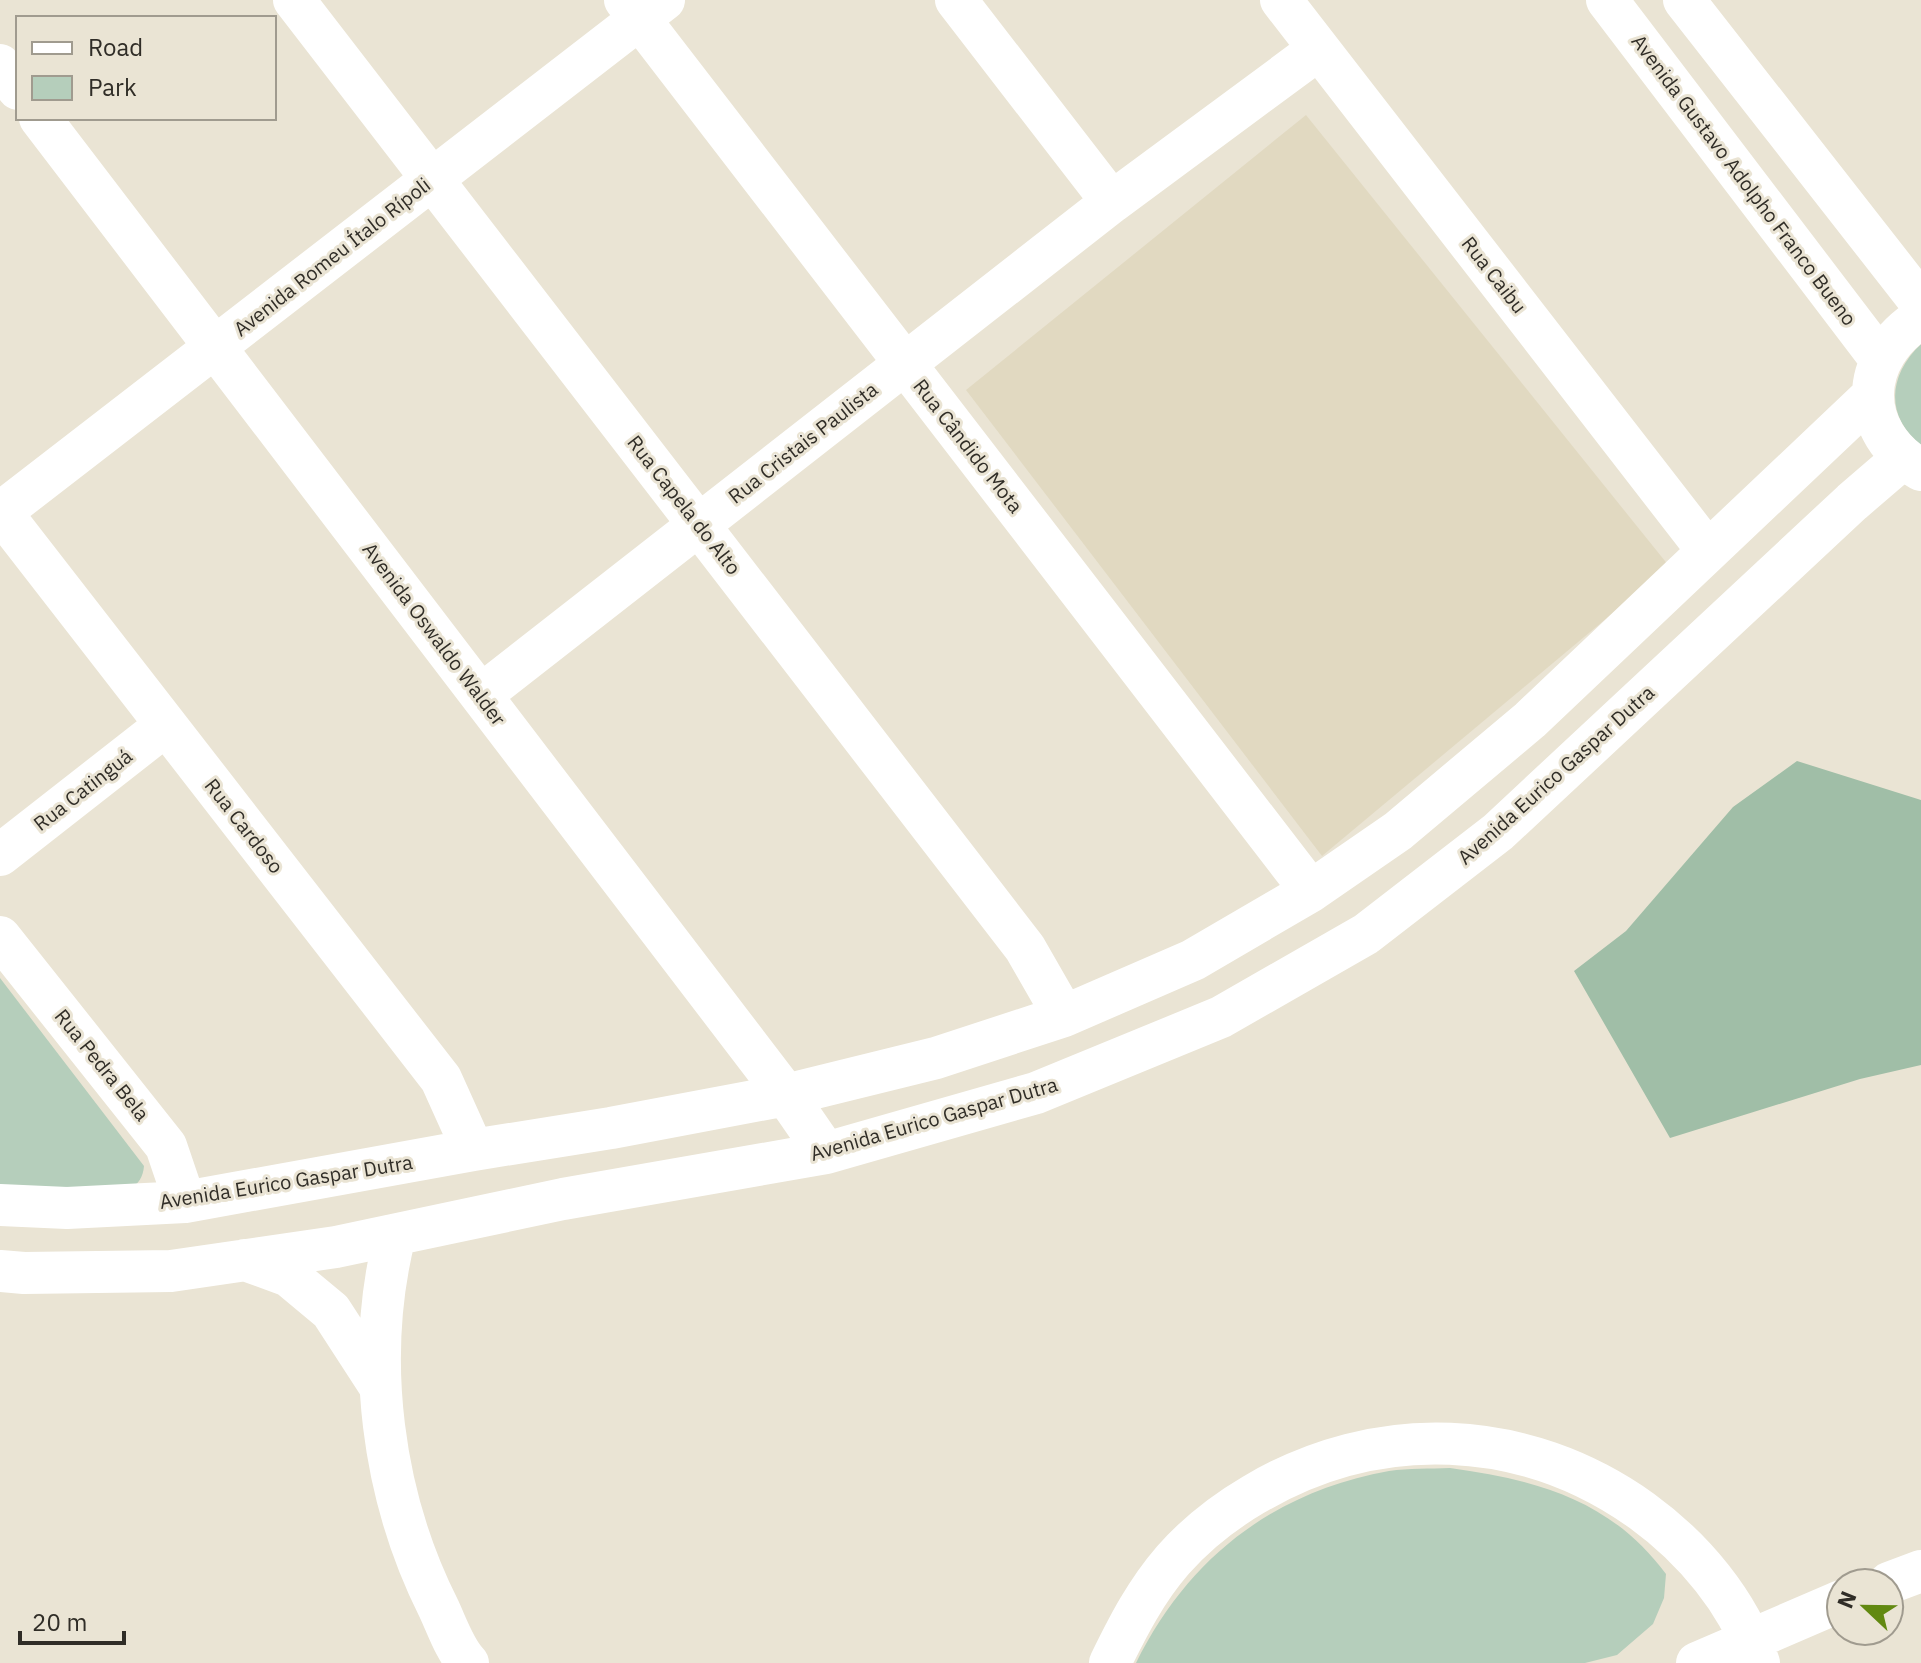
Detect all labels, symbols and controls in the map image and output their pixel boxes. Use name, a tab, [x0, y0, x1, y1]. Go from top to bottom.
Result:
legend	[16, 16, 276, 120]
street label: Avenida Gustavo Adolpho Franco Bueno	[1626, 29, 1863, 331]
text: Road	[88, 31, 143, 63]
text: Park	[88, 71, 137, 103]
street label: Avenida Romeu Ítalo Rípoli	[228, 171, 436, 342]
street label: Rua Caibu	[1456, 231, 1533, 319]
street label: Rua Cândido Mota	[907, 373, 1029, 519]
street label: Rua Cristais Paulista	[722, 376, 883, 510]
street label: Rua Capela do Alto	[621, 429, 747, 580]
street label: Avenida Oswaldo Walder	[357, 537, 512, 731]
street label: Avenida Eurico Gaspar Dutra	[1451, 679, 1660, 870]
street label: Rua Catinguá	[28, 742, 138, 837]
street label: Rua Cardoso	[199, 773, 290, 879]
street label: Rua Pedra Bela	[49, 1003, 156, 1127]
street label: Avenida Eurico Gaspar Dutra	[807, 1070, 1061, 1167]
street label: Avenida Eurico Gaspar Dutra	[157, 1148, 415, 1215]
north arrow	[1825, 1567, 1905, 1647]
text: N	[1830, 1587, 1862, 1612]
scale bar	[20, 1595, 124, 1645]
text: 20 m	[32, 1606, 87, 1638]

